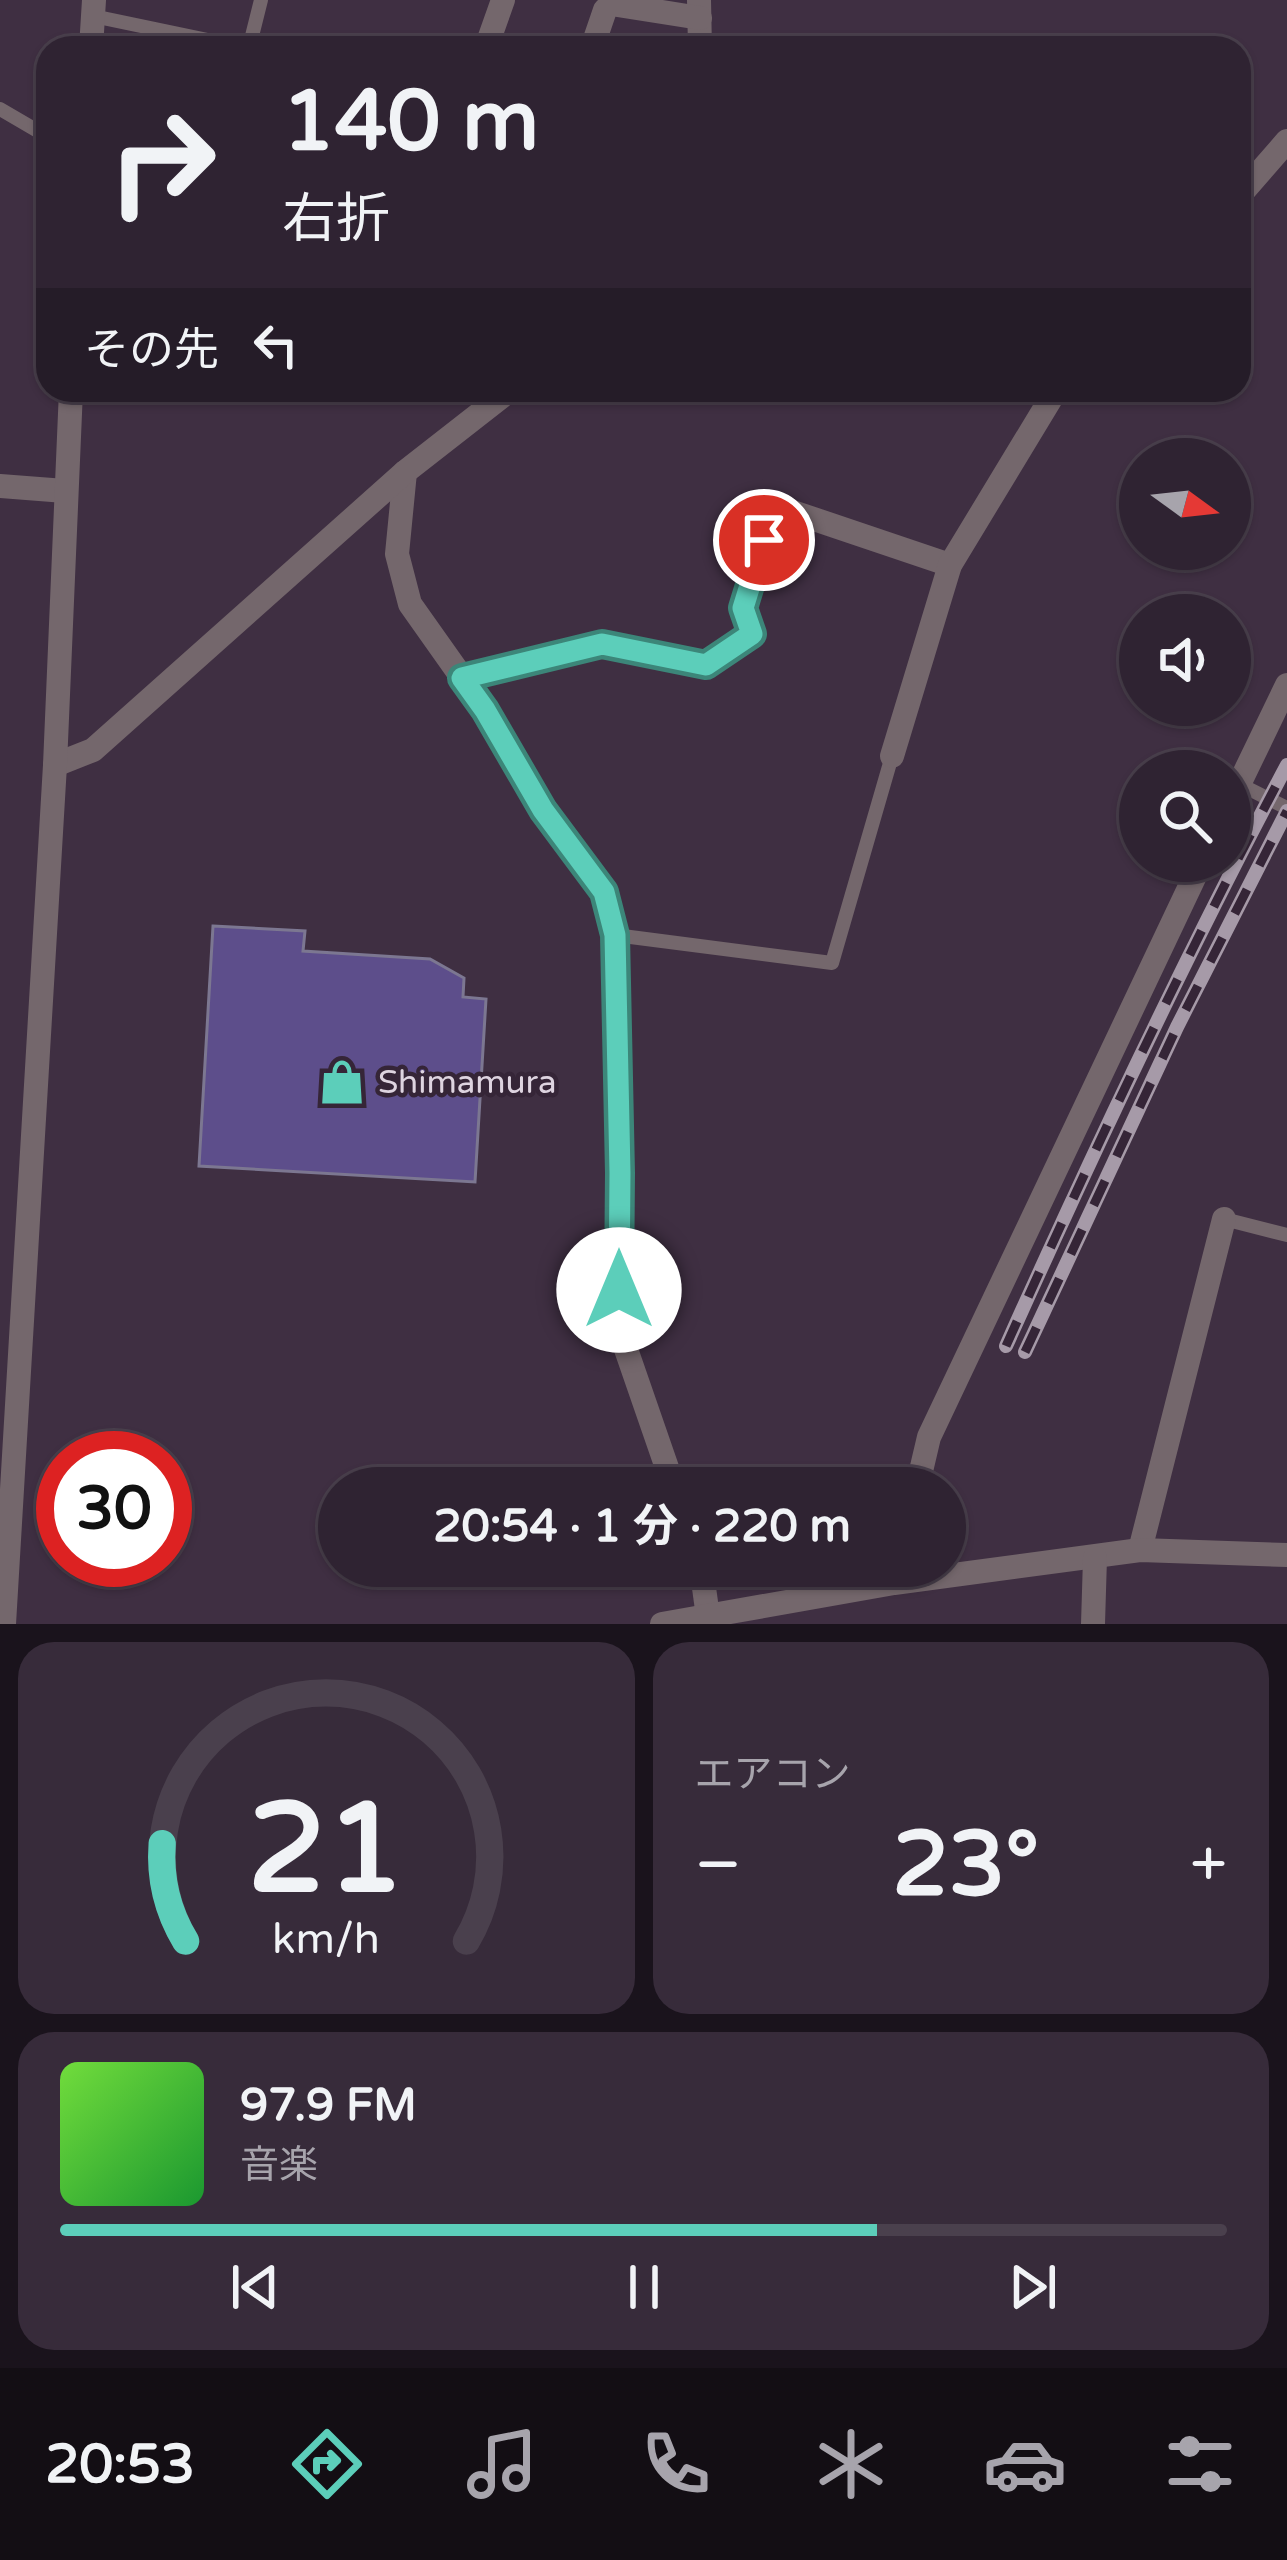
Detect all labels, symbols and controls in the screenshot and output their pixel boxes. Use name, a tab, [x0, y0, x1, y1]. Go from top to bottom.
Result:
text: 140 m	[282, 72, 539, 173]
icon: right	[84, 84, 240, 240]
text: 右折	[282, 187, 390, 252]
icon: left	[243, 312, 309, 378]
text: その先	[84, 324, 219, 378]
north arrow	[1119, 438, 1251, 570]
map controls	[1119, 438, 1251, 882]
pin	[713, 489, 815, 591]
icon: arrive	[731, 507, 797, 573]
button: sound	[1119, 594, 1251, 726]
button: search	[1119, 750, 1251, 882]
shop icon: Shimamura	[317, 1057, 367, 1107]
place label: Shimamura	[378, 1063, 557, 1102]
position arrow	[556, 1227, 682, 1353]
speed limit sign: 30	[36, 1431, 192, 1587]
text: 20:54 · 1 分 · 220 m	[433, 1500, 851, 1554]
text: エアコン	[695, 1751, 851, 1798]
text: 21	[248, 1775, 405, 1926]
text: 23°	[892, 1811, 1039, 1920]
text: −	[695, 1825, 742, 1905]
text: +	[1190, 1825, 1227, 1905]
text: km/h	[272, 1914, 380, 1965]
text: 97.9 FM	[240, 2079, 417, 2133]
text: 音楽	[240, 2142, 318, 2189]
icon: previous	[222, 2254, 288, 2320]
icon: pause	[611, 2254, 677, 2320]
icon: next	[1000, 2254, 1066, 2320]
icon: directions	[285, 2422, 369, 2506]
icon: music	[460, 2422, 544, 2506]
icon: phone	[634, 2422, 718, 2506]
icon: climate	[809, 2422, 893, 2506]
icon: car	[983, 2422, 1067, 2506]
icon: filters	[1158, 2422, 1242, 2506]
text: 20:53	[45, 2432, 195, 2497]

